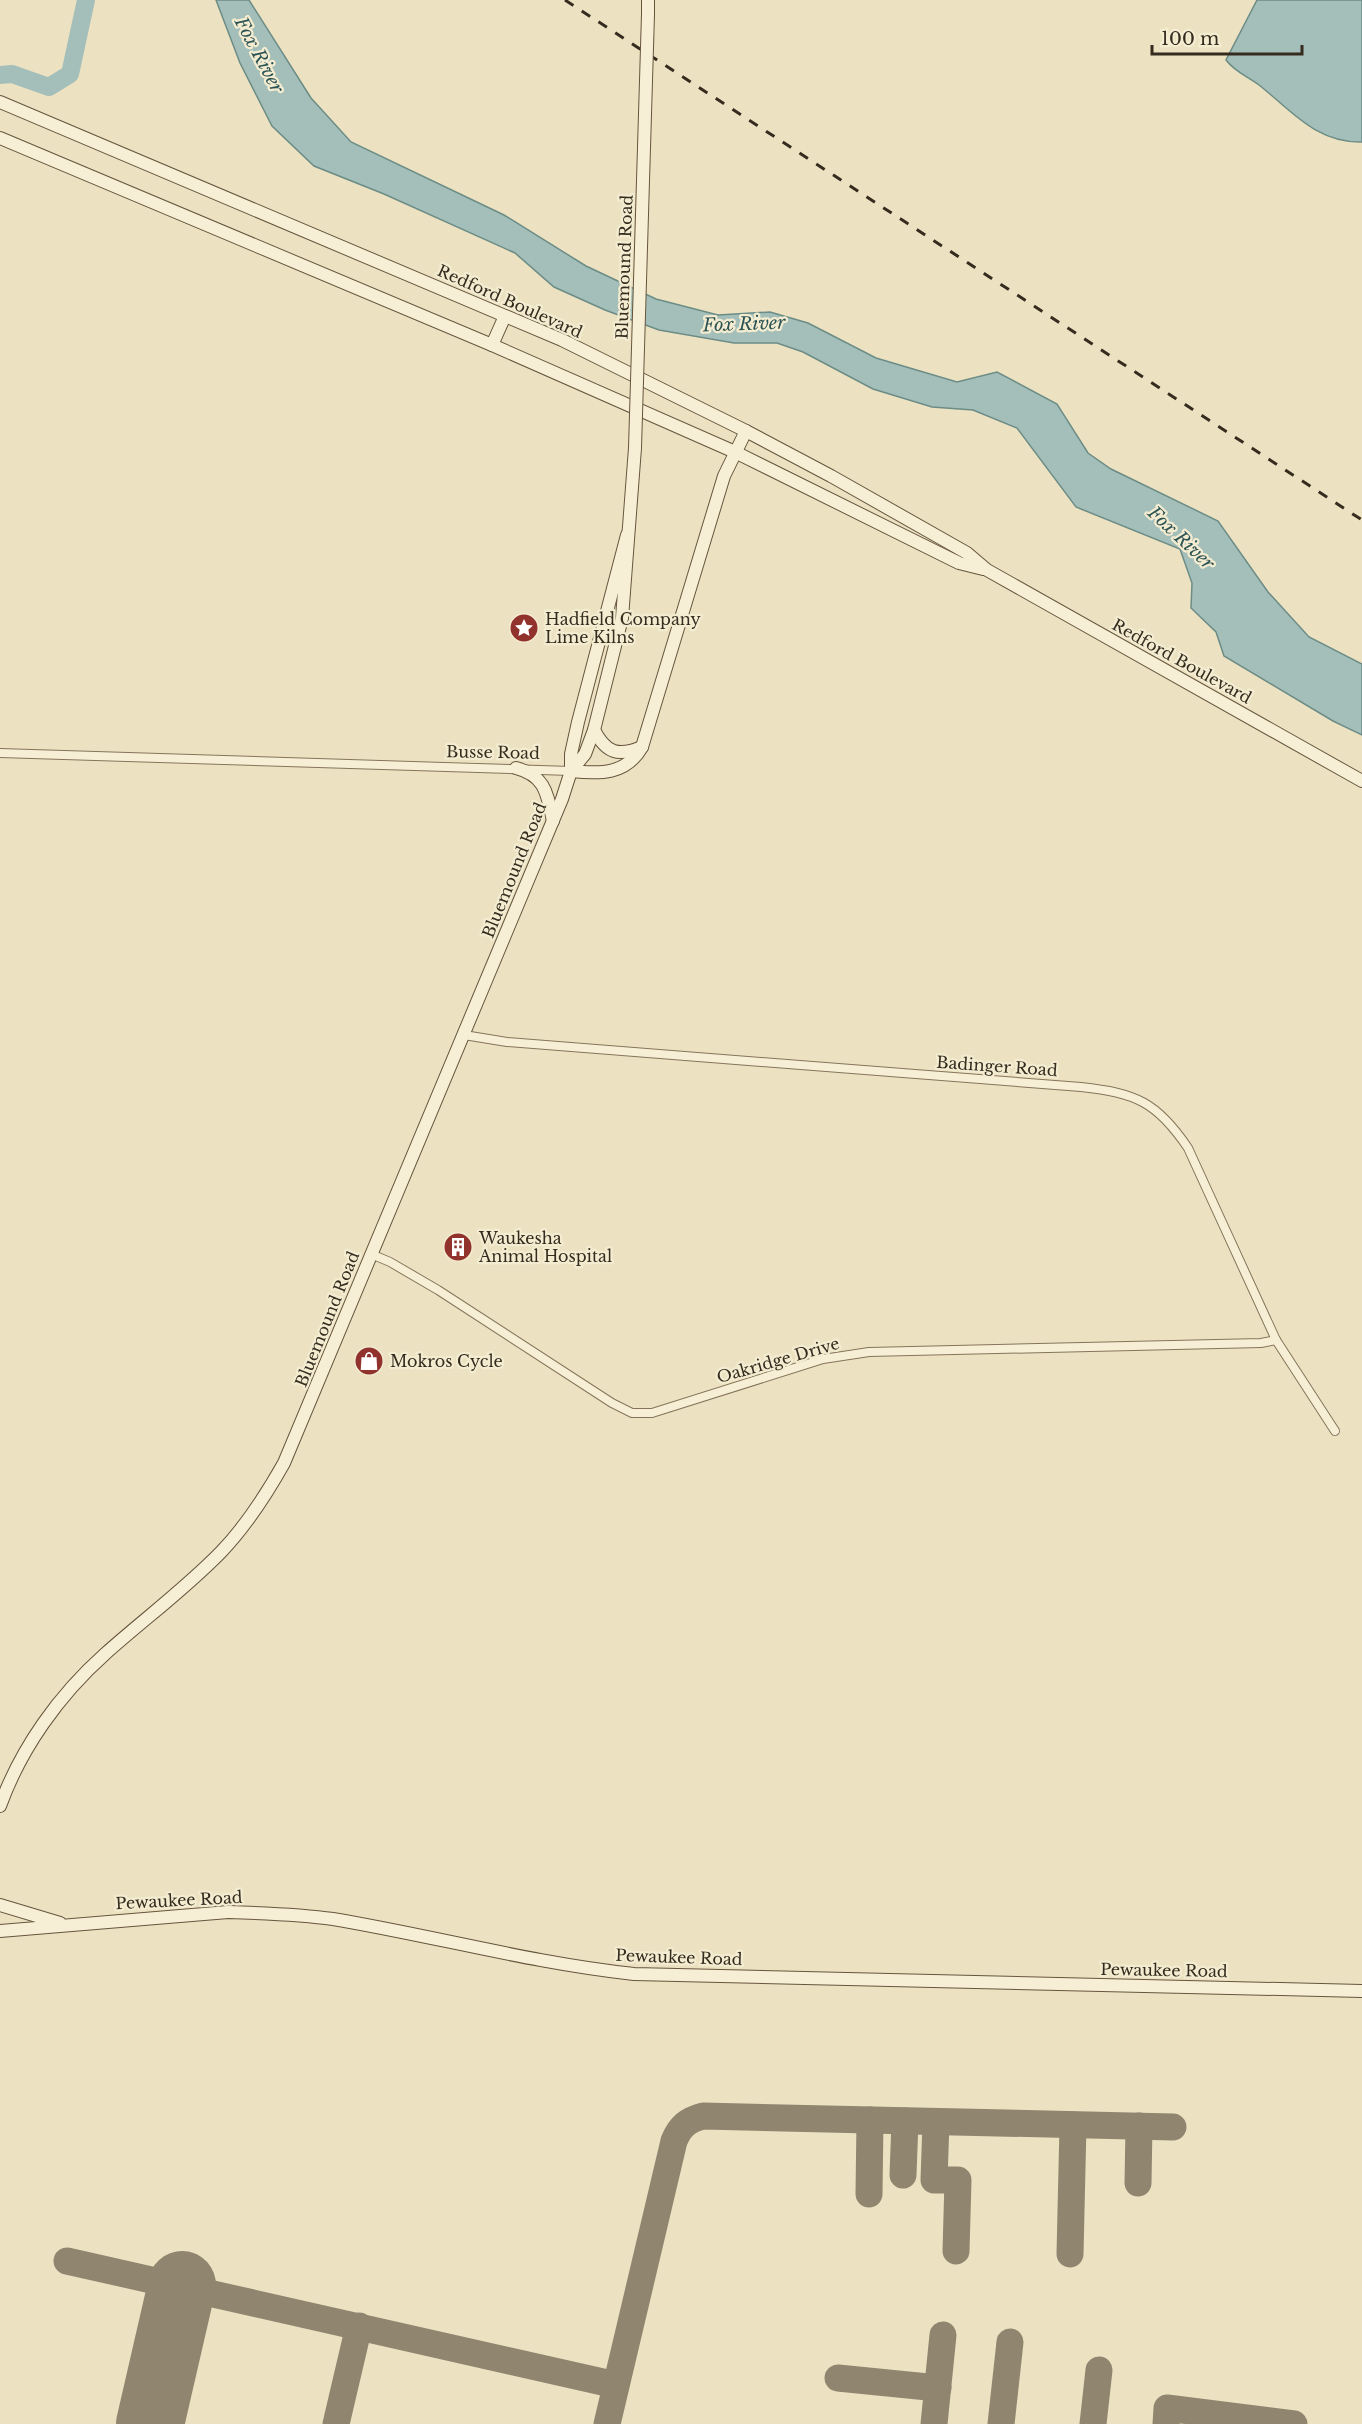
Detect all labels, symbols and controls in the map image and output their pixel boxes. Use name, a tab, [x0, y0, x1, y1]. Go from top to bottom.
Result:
water label: Fox River	[229, 12, 288, 97]
scale bar	[1152, 18, 1302, 56]
text: 100 m	[1161, 28, 1219, 50]
street label: Bluemound Road	[611, 194, 637, 340]
street label: Redford Boulevard	[434, 260, 586, 342]
water label: Fox River	[701, 312, 786, 336]
water label: Fox River	[1143, 501, 1219, 575]
place label: Hadfield Company Lime Kilns	[545, 609, 702, 647]
place icon: Hadfield Company Lime Kilns	[508, 612, 540, 644]
street label: Redford Boulevard	[1109, 614, 1255, 708]
street label: Busse Road	[446, 741, 540, 763]
street label: Bluemound Road	[478, 799, 550, 941]
street label: Badinger Road	[936, 1052, 1058, 1080]
place label: Waukesha Animal Hospital	[478, 1228, 612, 1266]
building icon: Waukesha Animal Hospital	[442, 1231, 474, 1263]
street label: Bluemound Road	[291, 1248, 363, 1390]
street label: Oakridge Drive	[714, 1333, 842, 1387]
shop icon: Mokros Cycle	[353, 1345, 385, 1377]
place label: Mokros Cycle	[390, 1351, 503, 1371]
street label: Pewaukee Road	[115, 1887, 243, 1913]
street label: Pewaukee Road	[615, 1945, 743, 1969]
street label: Pewaukee Road	[1100, 1959, 1228, 1981]

